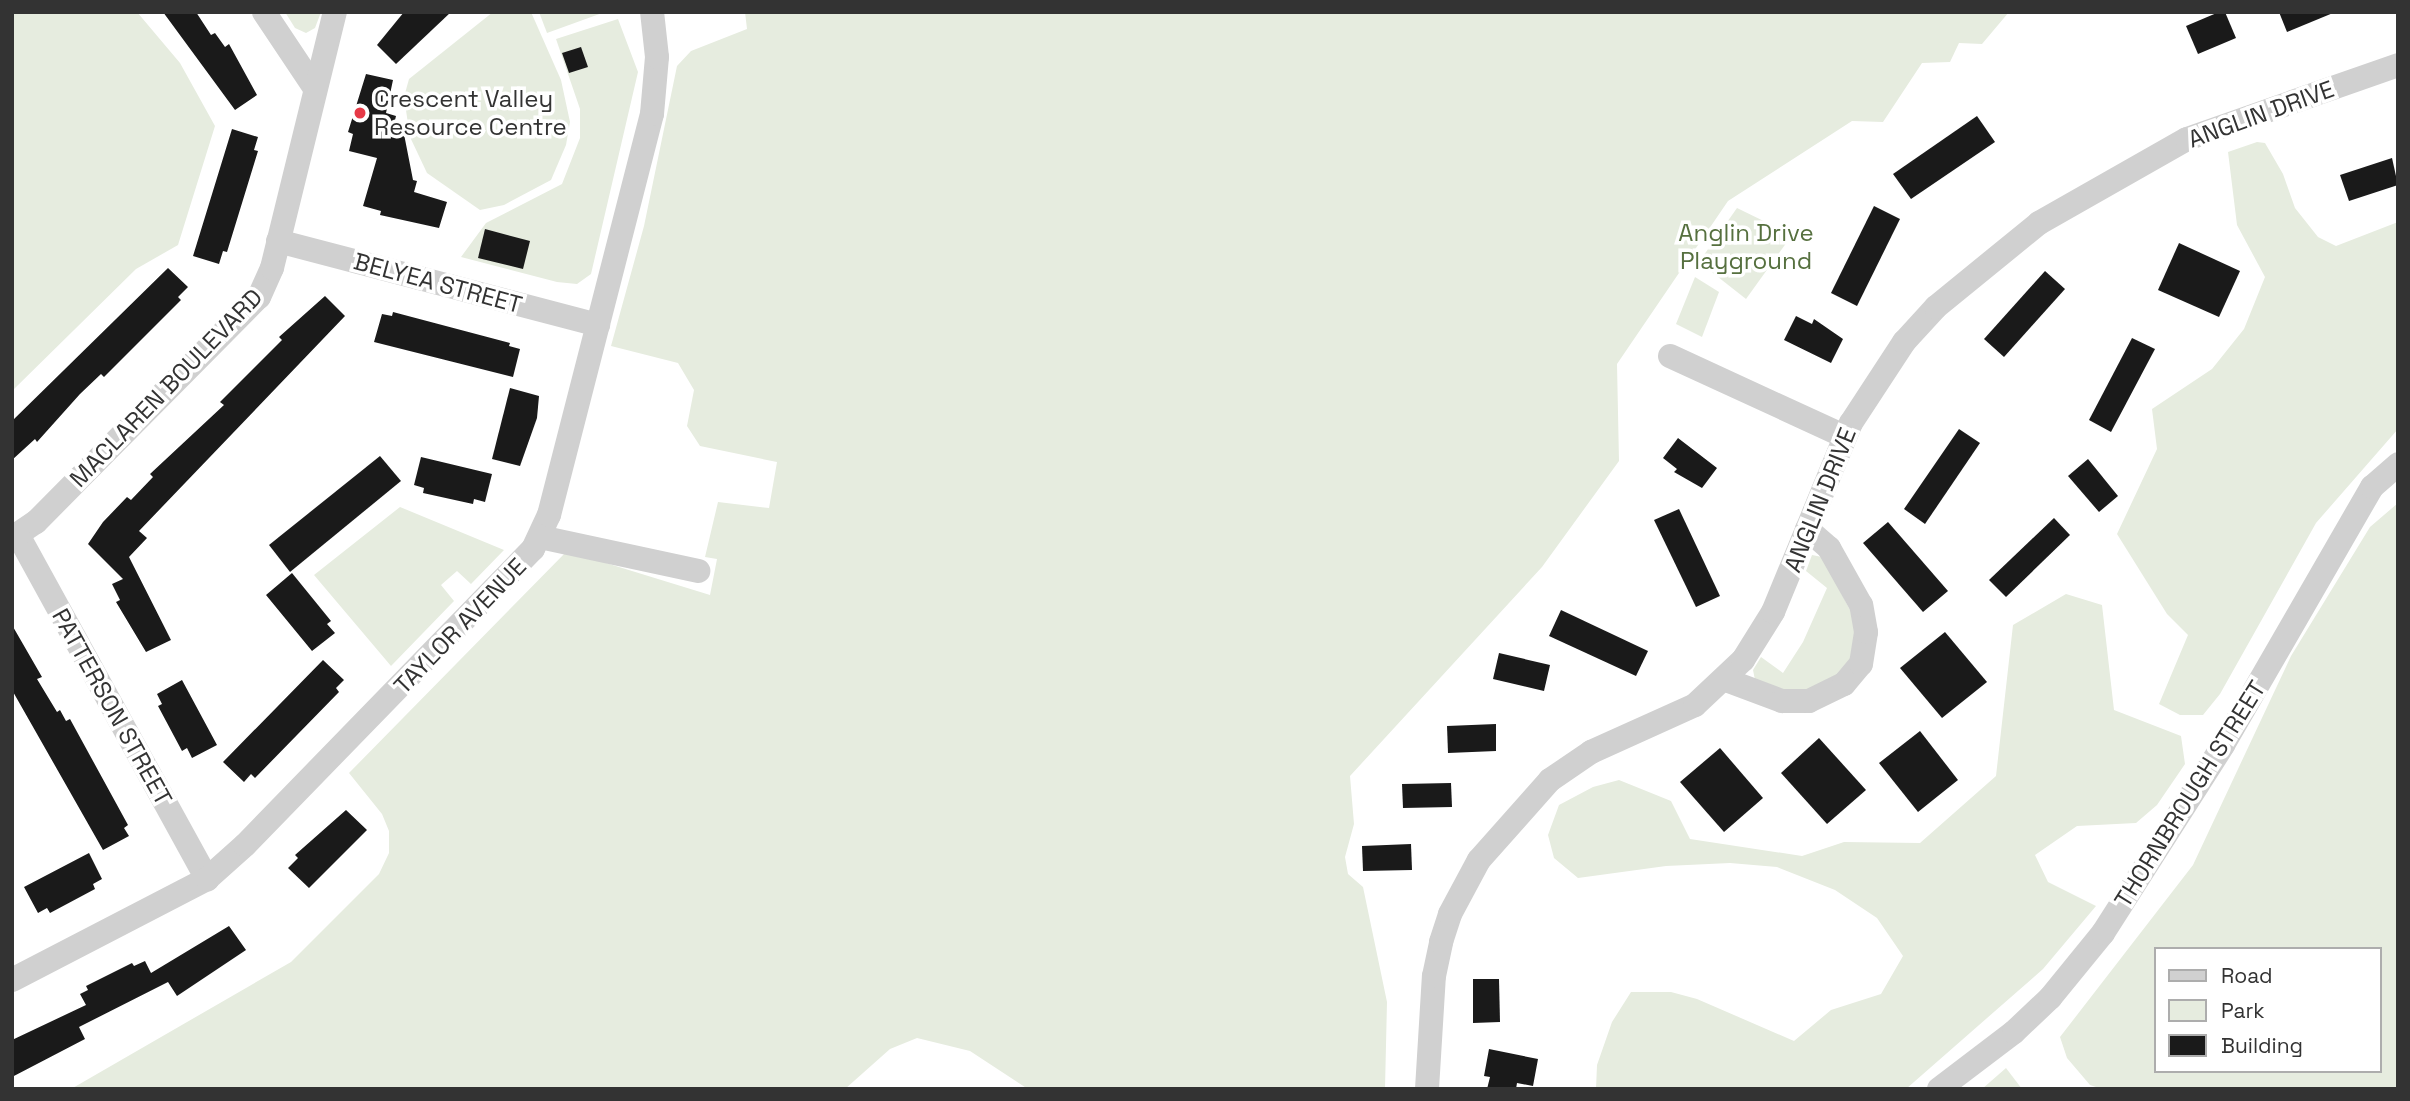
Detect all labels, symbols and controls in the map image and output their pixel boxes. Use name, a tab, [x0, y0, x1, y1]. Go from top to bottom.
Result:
street label: ANGLIN DRIVE	[2184, 74, 2338, 154]
place label: Crescent Valley Resource Centre	[374, 85, 567, 141]
marker: Crescent Valley Resource Centre	[352, 105, 368, 121]
park label: Anglin Drive Playground	[1678, 219, 1814, 275]
street label: BELYEA STREET	[351, 247, 525, 319]
street label: MACLAREN BOULEVARD	[64, 283, 268, 493]
street label: ANGLIN DRIVE	[1778, 424, 1862, 576]
street label: TAYLOR AVENUE	[388, 552, 532, 700]
street label: PATTERSON STREET	[46, 604, 178, 810]
street label: THORNBROUGH STREET	[2108, 675, 2272, 913]
legend	[2154, 947, 2382, 1073]
text: Road	[2221, 962, 2273, 989]
text: Park	[2221, 997, 2265, 1024]
text: Building	[2221, 1032, 2303, 1059]

